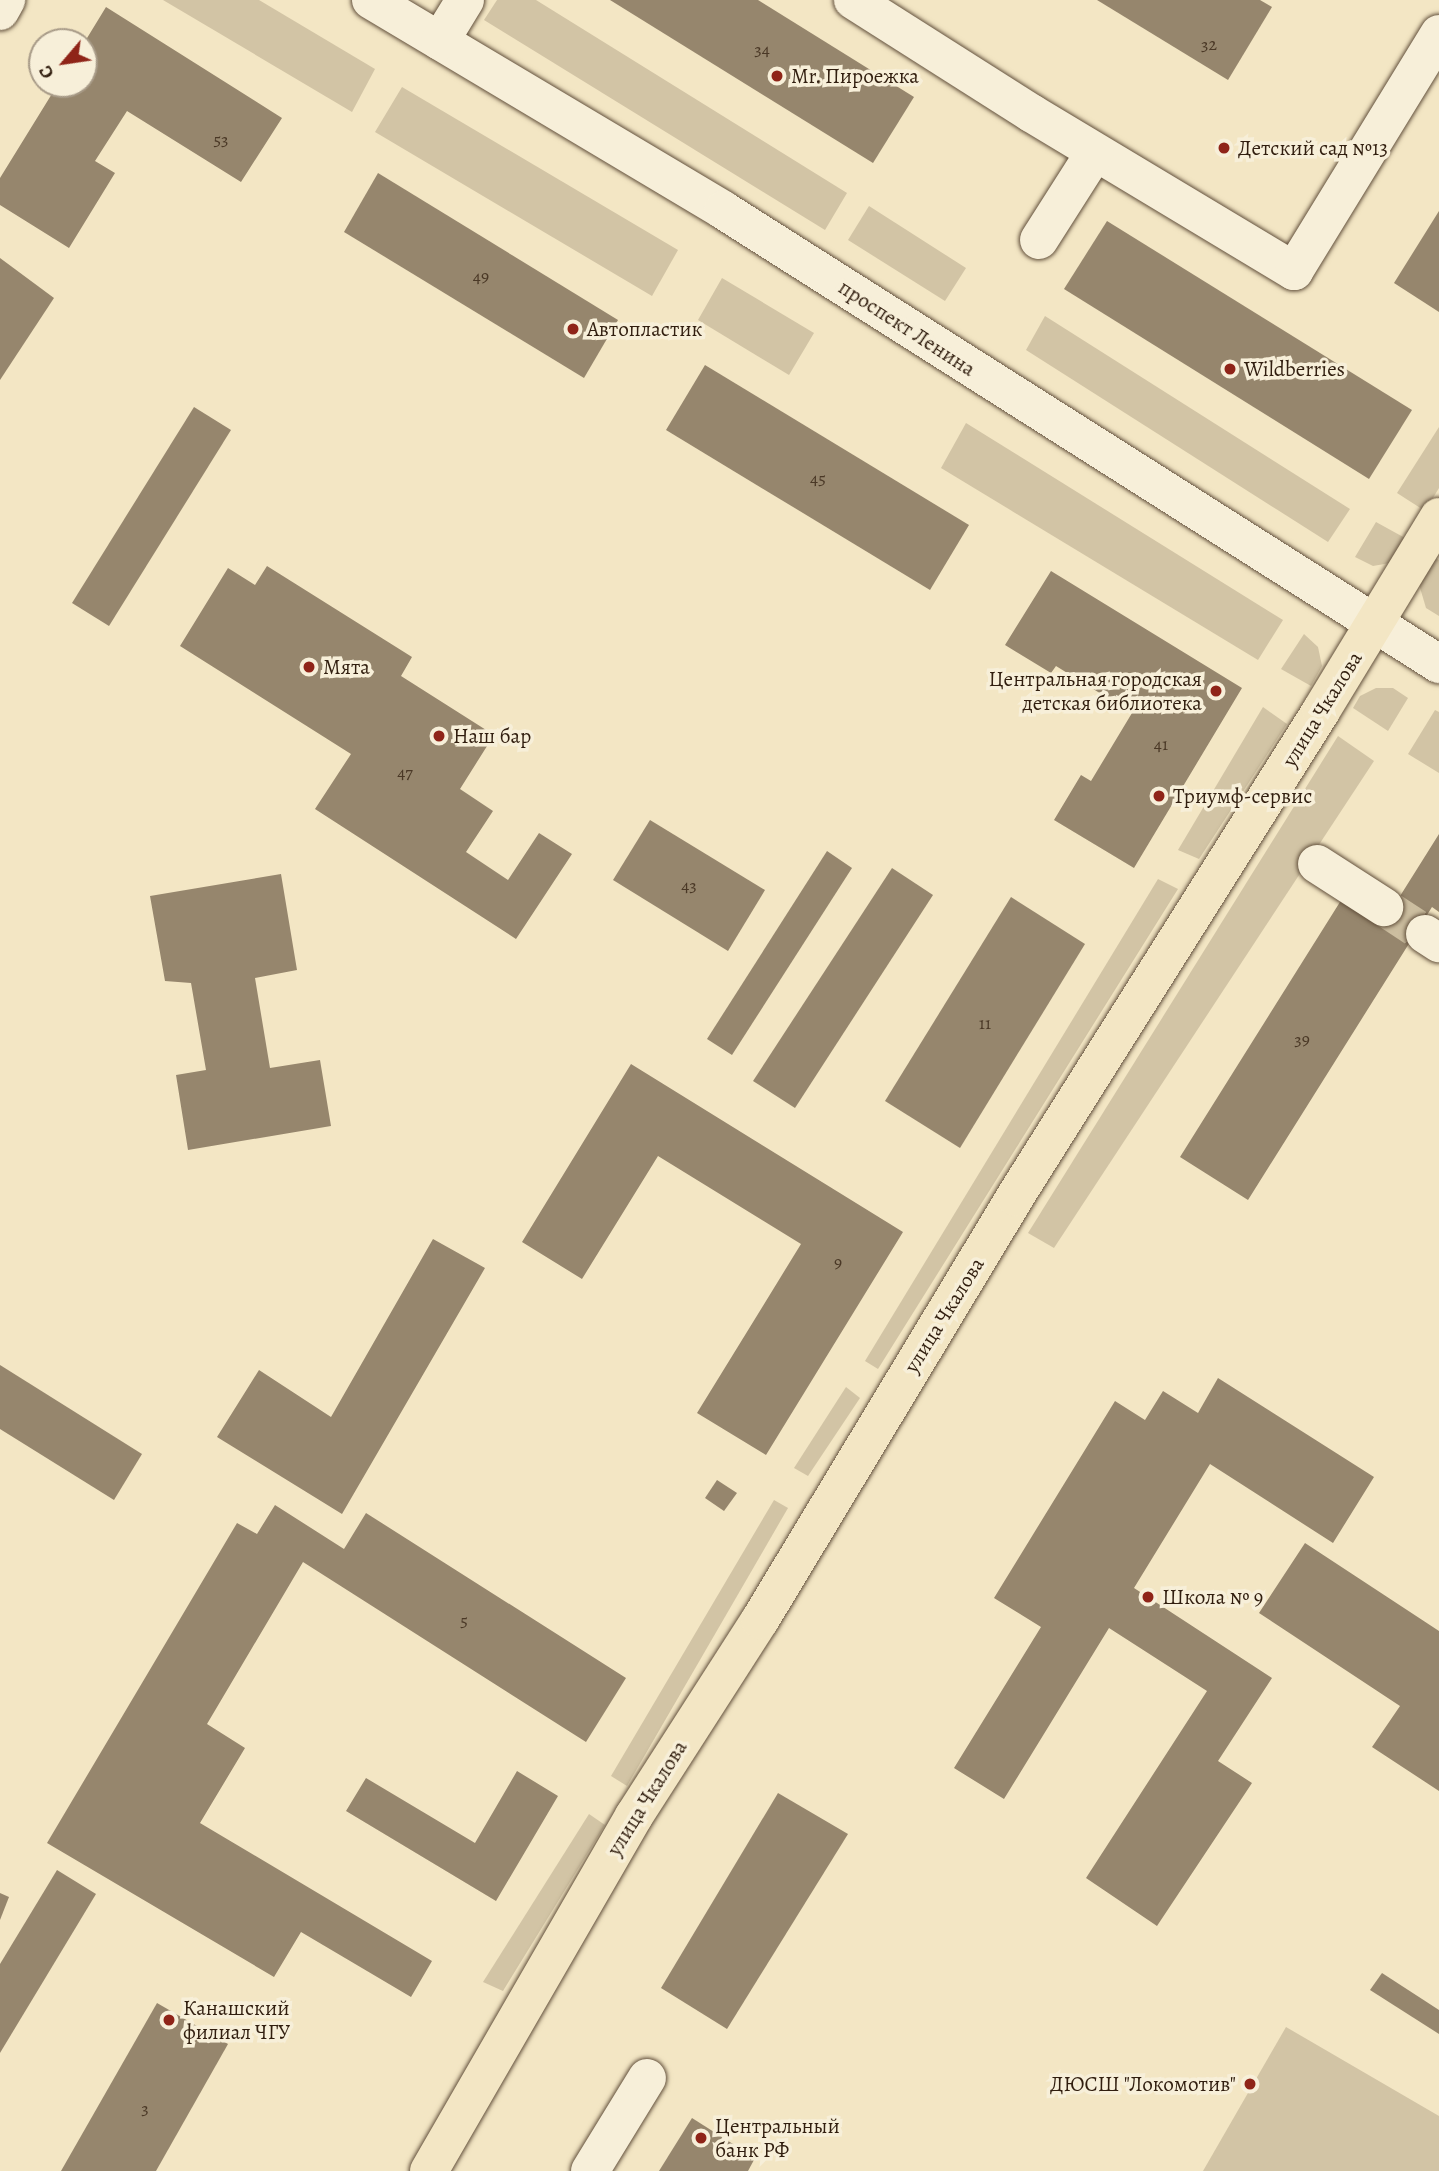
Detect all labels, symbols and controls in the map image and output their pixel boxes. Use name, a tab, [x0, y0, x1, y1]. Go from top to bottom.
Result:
north arrow	[28, 28, 98, 98]
house number: 32	[1201, 33, 1217, 55]
house number: 34	[754, 38, 770, 60]
text: С	[32, 61, 61, 84]
place label: Mr. Пироежка	[791, 63, 919, 89]
marker: Mr. Пироежка	[769, 68, 785, 84]
house number: 53	[213, 128, 229, 150]
place label: Детский сад №13	[1238, 135, 1388, 161]
marker: Детский сад №13	[1216, 140, 1232, 156]
house number: 49	[473, 265, 489, 287]
street label: проспект Ленина	[834, 274, 980, 382]
place label: Автопластик	[587, 316, 702, 342]
marker: Автопластик	[565, 321, 581, 337]
place label: Wildberries	[1244, 356, 1345, 382]
marker: Wildberries	[1222, 361, 1238, 377]
house number: 45	[810, 467, 826, 489]
street label: улица Чкалова	[1277, 647, 1367, 771]
place label: Мята	[323, 654, 370, 680]
marker: Мята	[301, 659, 317, 675]
place label: Центральная городская детская библиотека	[989, 666, 1202, 716]
marker: Центральная городская детская библиотека	[1208, 683, 1224, 699]
place label: Наш бар	[453, 723, 531, 749]
marker: Наш бар	[431, 728, 447, 744]
house number: 41	[1154, 733, 1168, 755]
house number: 47	[397, 761, 413, 783]
place label: Триумф-сервис	[1173, 783, 1312, 809]
marker: Триумф-сервис	[1151, 788, 1167, 804]
house number: 43	[681, 874, 697, 896]
house number: 11	[979, 1012, 991, 1034]
house number: 39	[1294, 1028, 1310, 1050]
house number: 9	[834, 1251, 842, 1273]
street label: улица Чкалова	[899, 1253, 989, 1377]
place label: Школа № 9	[1162, 1584, 1263, 1610]
marker: Школа № 9	[1140, 1589, 1156, 1605]
house number: 5	[460, 1609, 468, 1631]
street label: улица Чкалова	[602, 1736, 692, 1860]
place label: Канашский филиал ЧГУ	[183, 1995, 290, 2045]
marker: Канашский филиал ЧГУ	[161, 2012, 177, 2028]
place label: ДЮСШ "Локомотив"	[1050, 2071, 1236, 2097]
marker: ДЮСШ "Локомотив"	[1242, 2076, 1258, 2092]
house number: 3	[141, 2097, 149, 2119]
place label: Центральный банк РФ	[715, 2113, 840, 2163]
marker: Центральный банк РФ	[693, 2130, 709, 2146]

